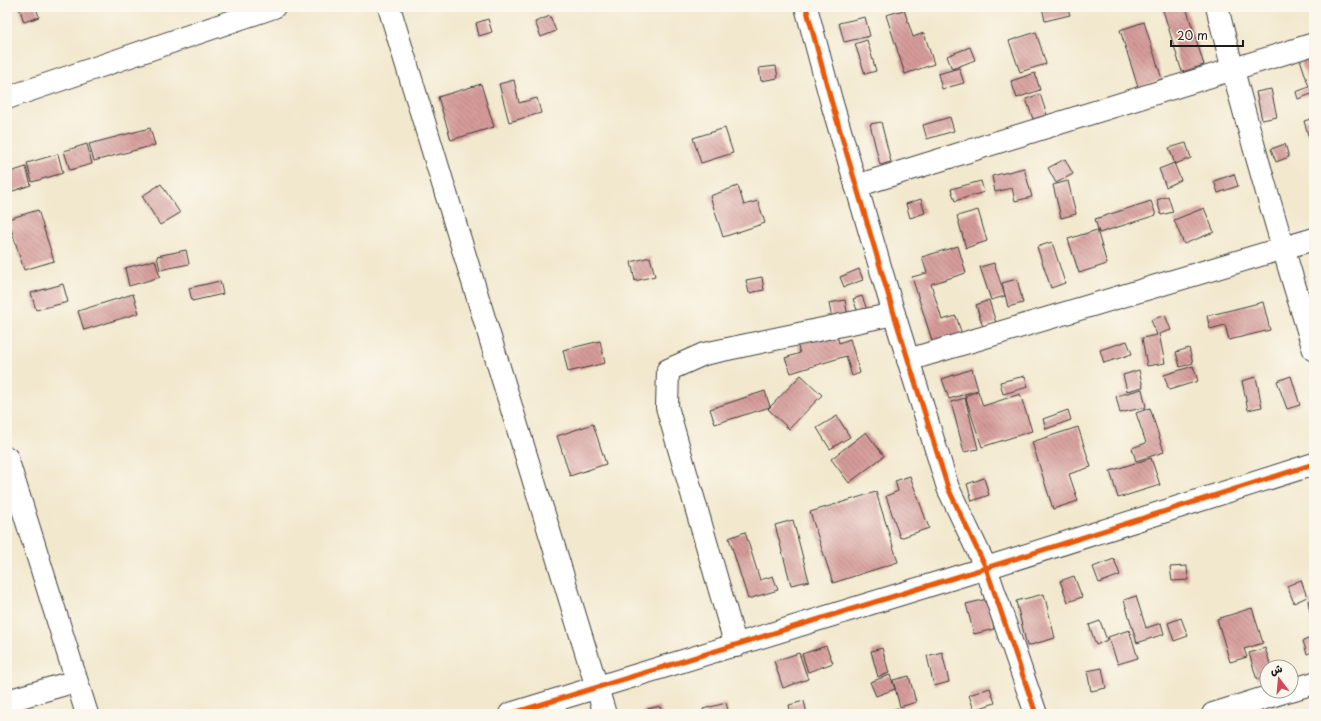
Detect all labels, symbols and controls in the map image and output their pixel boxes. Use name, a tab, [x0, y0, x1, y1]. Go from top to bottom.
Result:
scale bar	[1171, 22, 1243, 48]
text: 20 m	[1177, 26, 1208, 44]
north arrow	[1259, 659, 1299, 699]
text: ش	[1268, 659, 1284, 679]

